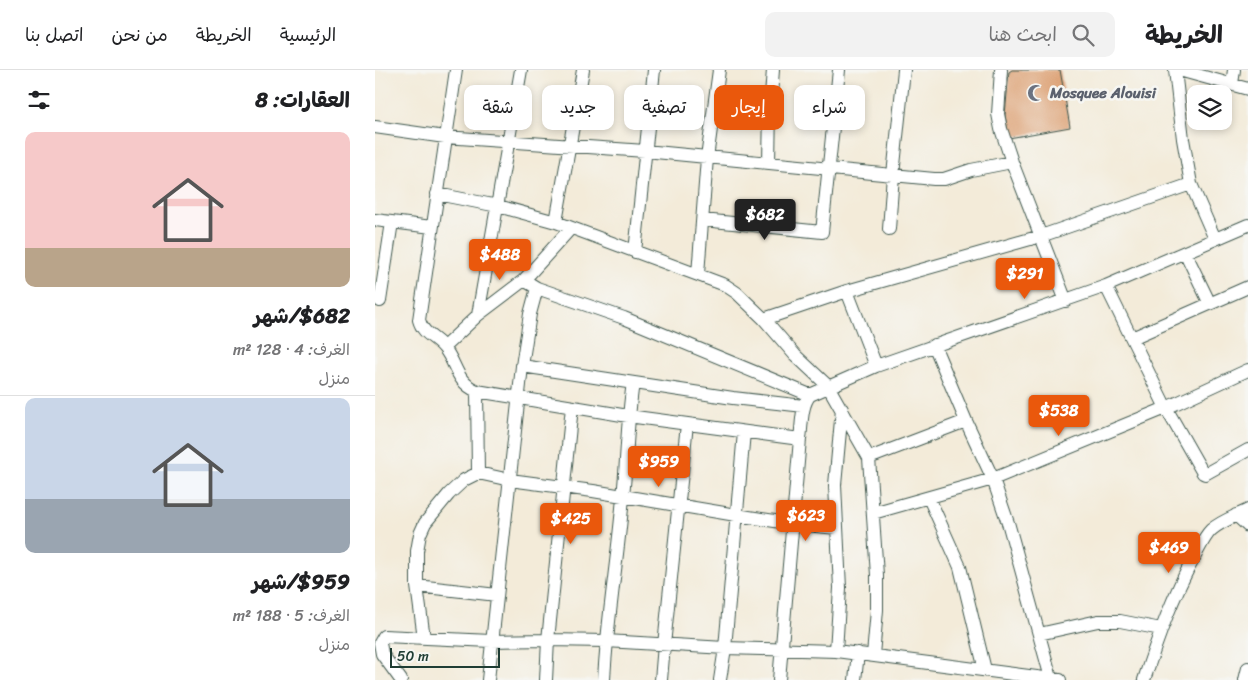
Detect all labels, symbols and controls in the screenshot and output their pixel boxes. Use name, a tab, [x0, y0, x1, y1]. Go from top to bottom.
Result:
search box	[765, 12, 1115, 57]
text: الخريطة	[1145, 14, 1223, 56]
text: ابحث هنا	[988, 18, 1057, 51]
text: اتصل بنا	[25, 19, 84, 51]
text: من نحن	[112, 19, 168, 51]
text: الخريطة	[196, 19, 252, 51]
text: الرئيسية	[280, 19, 336, 51]
icon: search	[1069, 21, 1097, 49]
place label: Mosquee Alouisi	[1049, 80, 1157, 106]
text: العقارات: 8	[255, 81, 350, 119]
mosque icon: Mosquee Alouisi	[1026, 83, 1046, 103]
chip: شقة	[464, 85, 532, 130]
chip: جديد	[542, 85, 614, 130]
chip: تصفية	[624, 85, 704, 130]
chip: إيجار	[714, 85, 784, 130]
chip: شراء	[794, 85, 865, 130]
map controls	[1187, 85, 1232, 130]
button: layers	[1187, 85, 1232, 130]
icon: filters	[25, 86, 53, 114]
icon: home	[143, 165, 233, 255]
pin: $682	[735, 198, 795, 241]
text: $682	[746, 200, 784, 229]
pin: $488	[470, 238, 530, 281]
text: $488	[480, 240, 520, 269]
pin: $291	[995, 258, 1055, 300]
text: $291	[1007, 259, 1043, 288]
text: $682/شهر	[254, 297, 350, 335]
text: الغرف: 4 · 128 m²	[233, 335, 350, 364]
text: منزل	[318, 364, 350, 393]
pin: $538	[1029, 394, 1089, 437]
text: $538	[1040, 396, 1078, 425]
icon: home	[143, 430, 233, 520]
pin: $959	[629, 446, 689, 488]
text: $959	[639, 447, 679, 476]
pin: $623	[776, 500, 836, 542]
text: $623	[787, 501, 825, 530]
pin: $425	[541, 502, 601, 545]
text: $425	[551, 504, 591, 533]
pin: $469	[1139, 532, 1199, 574]
text: $469	[1149, 533, 1189, 562]
text: $959/شهر	[252, 563, 350, 601]
text: الغرف: 5 · 188 m²	[233, 601, 350, 630]
text: منزل	[318, 630, 350, 659]
text: 50 m	[397, 644, 429, 669]
scale bar	[390, 645, 500, 668]

